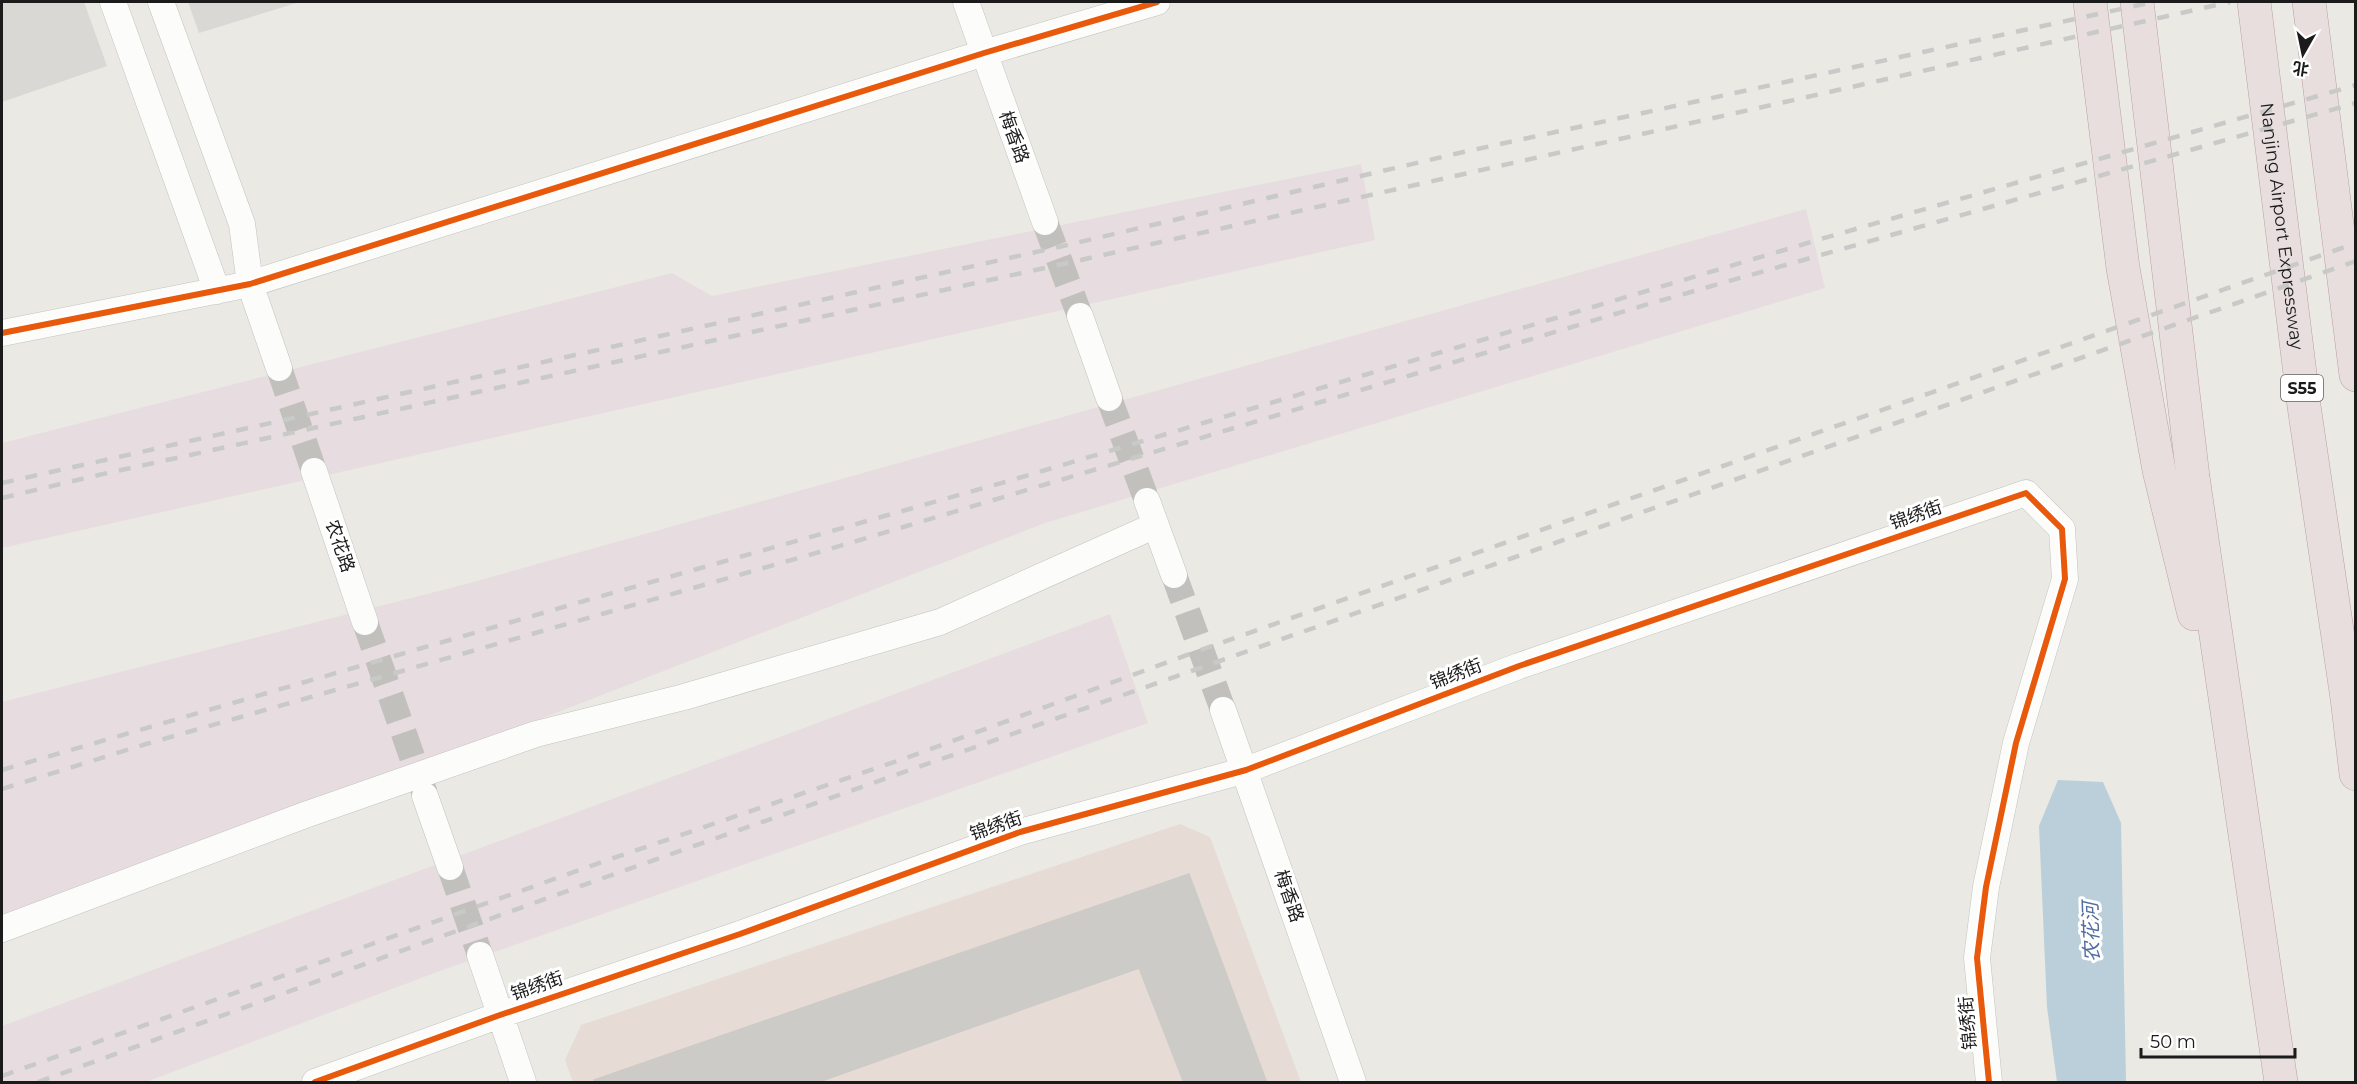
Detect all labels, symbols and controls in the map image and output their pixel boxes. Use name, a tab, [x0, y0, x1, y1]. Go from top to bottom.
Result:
north arrow	[2273, 24, 2333, 84]
text: 北	[2291, 58, 2310, 79]
street label: Nanjing Airport Expressway	[2256, 101, 2308, 351]
street label: 梅香路	[994, 108, 1034, 166]
road number: S55	[2281, 375, 2323, 401]
street label: 锦绣街	[1887, 496, 1945, 534]
street label: 农花路	[321, 517, 359, 575]
street label: 锦绣街	[1427, 654, 1485, 694]
street label: 锦绣街	[967, 807, 1025, 845]
street label: 梅香路	[1270, 867, 1308, 925]
water label: 农花河	[2078, 898, 2104, 962]
street label: 锦绣街	[508, 967, 566, 1005]
street label: 锦绣街	[1955, 995, 1981, 1051]
scale bar	[2141, 1021, 2296, 1059]
text: 50 m	[2150, 1031, 2196, 1053]

